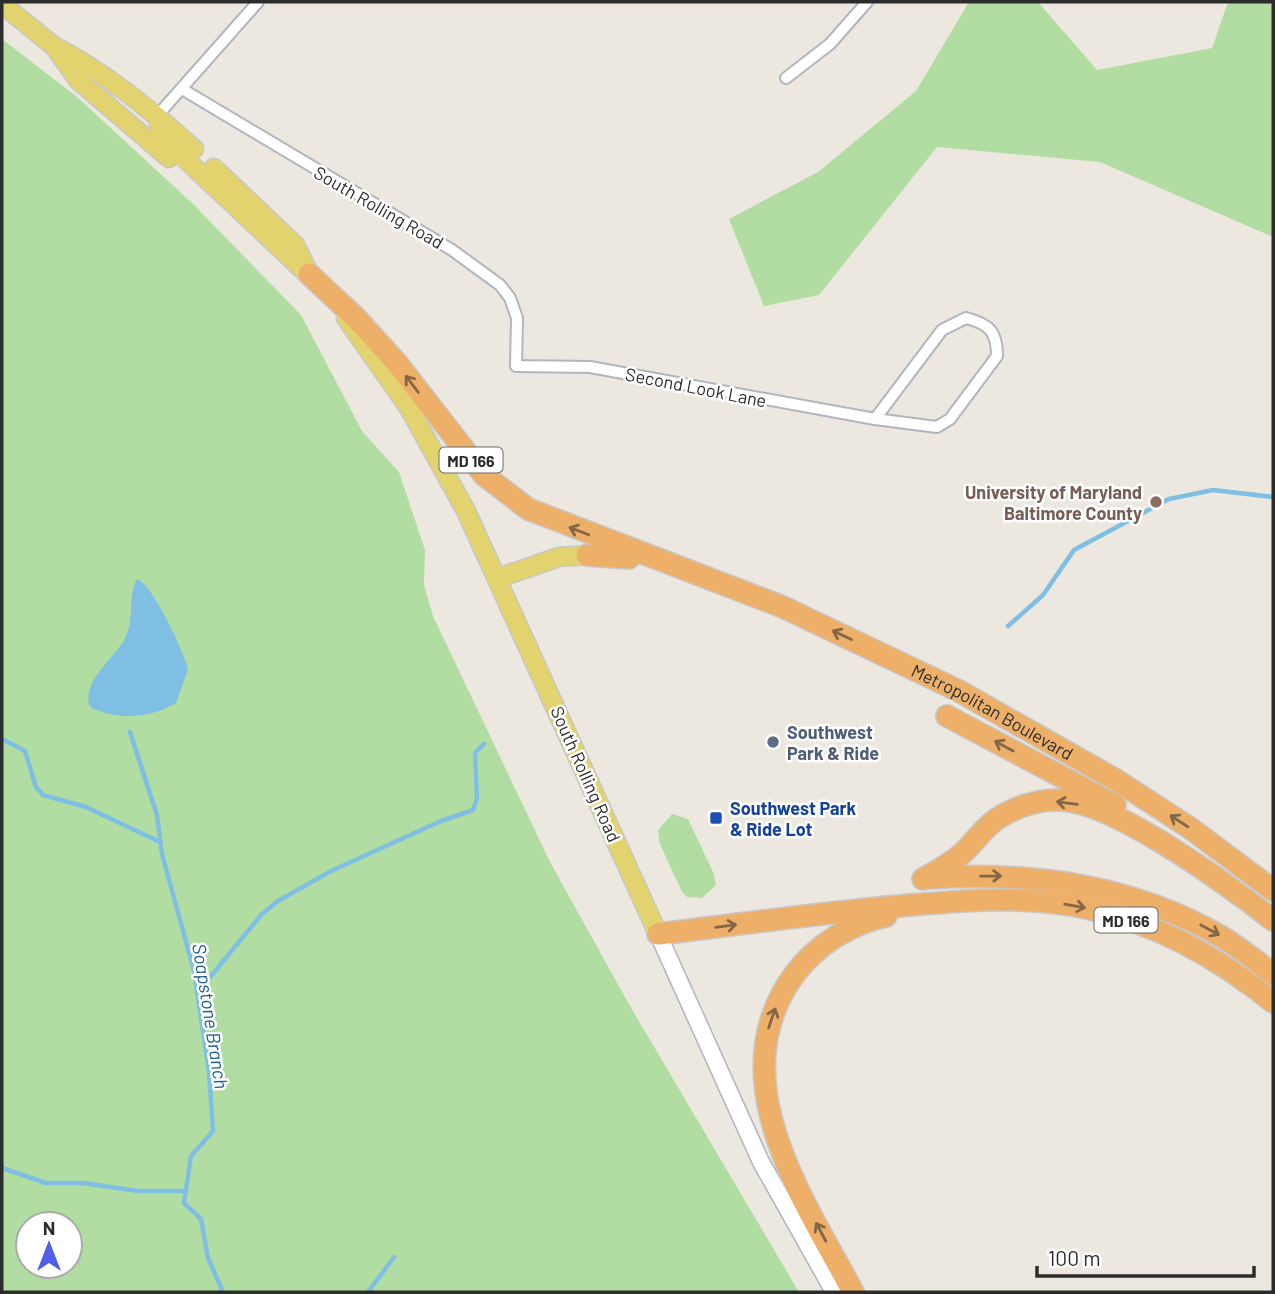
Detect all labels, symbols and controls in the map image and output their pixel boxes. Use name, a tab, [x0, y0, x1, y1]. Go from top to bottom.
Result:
street label: South Rolling Road	[310, 161, 448, 253]
street label: Second Look Lane	[624, 363, 768, 411]
one-way arrow	[405, 375, 420, 393]
road number: MD 166	[440, 447, 503, 472]
place label: University of Maryland Baltimore County	[965, 481, 1142, 524]
marker: University of Maryland Baltimore County	[1148, 494, 1164, 510]
one-way arrow	[568, 524, 590, 537]
one-way arrow	[832, 628, 853, 641]
street label: Metropolitan Boulevard	[908, 659, 1077, 764]
street label: South Rolling Road	[546, 703, 626, 845]
place label: Southwest Park & Ride	[787, 721, 879, 764]
marker: Southwest Park & Ride	[765, 734, 781, 750]
one-way arrow	[995, 739, 1015, 753]
one-way arrow	[1056, 796, 1079, 809]
place label: Southwest Park & Ride Lot	[730, 797, 857, 840]
marker: Southwest Park & Ride Lot	[708, 810, 724, 826]
one-way arrow	[1170, 813, 1189, 828]
one-way arrow	[980, 869, 1003, 883]
one-way arrow	[1063, 900, 1086, 913]
road number: MD 166	[1094, 908, 1158, 932]
one-way arrow	[714, 919, 736, 932]
one-way arrow	[1199, 924, 1219, 938]
water label: Soapstone Branch	[188, 942, 234, 1090]
one-way arrow	[767, 1007, 779, 1029]
north arrow	[14, 1210, 84, 1280]
text: N	[43, 1216, 55, 1239]
one-way arrow	[814, 1222, 827, 1243]
scale bar	[1037, 1234, 1254, 1278]
text: 100 m	[1048, 1245, 1101, 1270]

